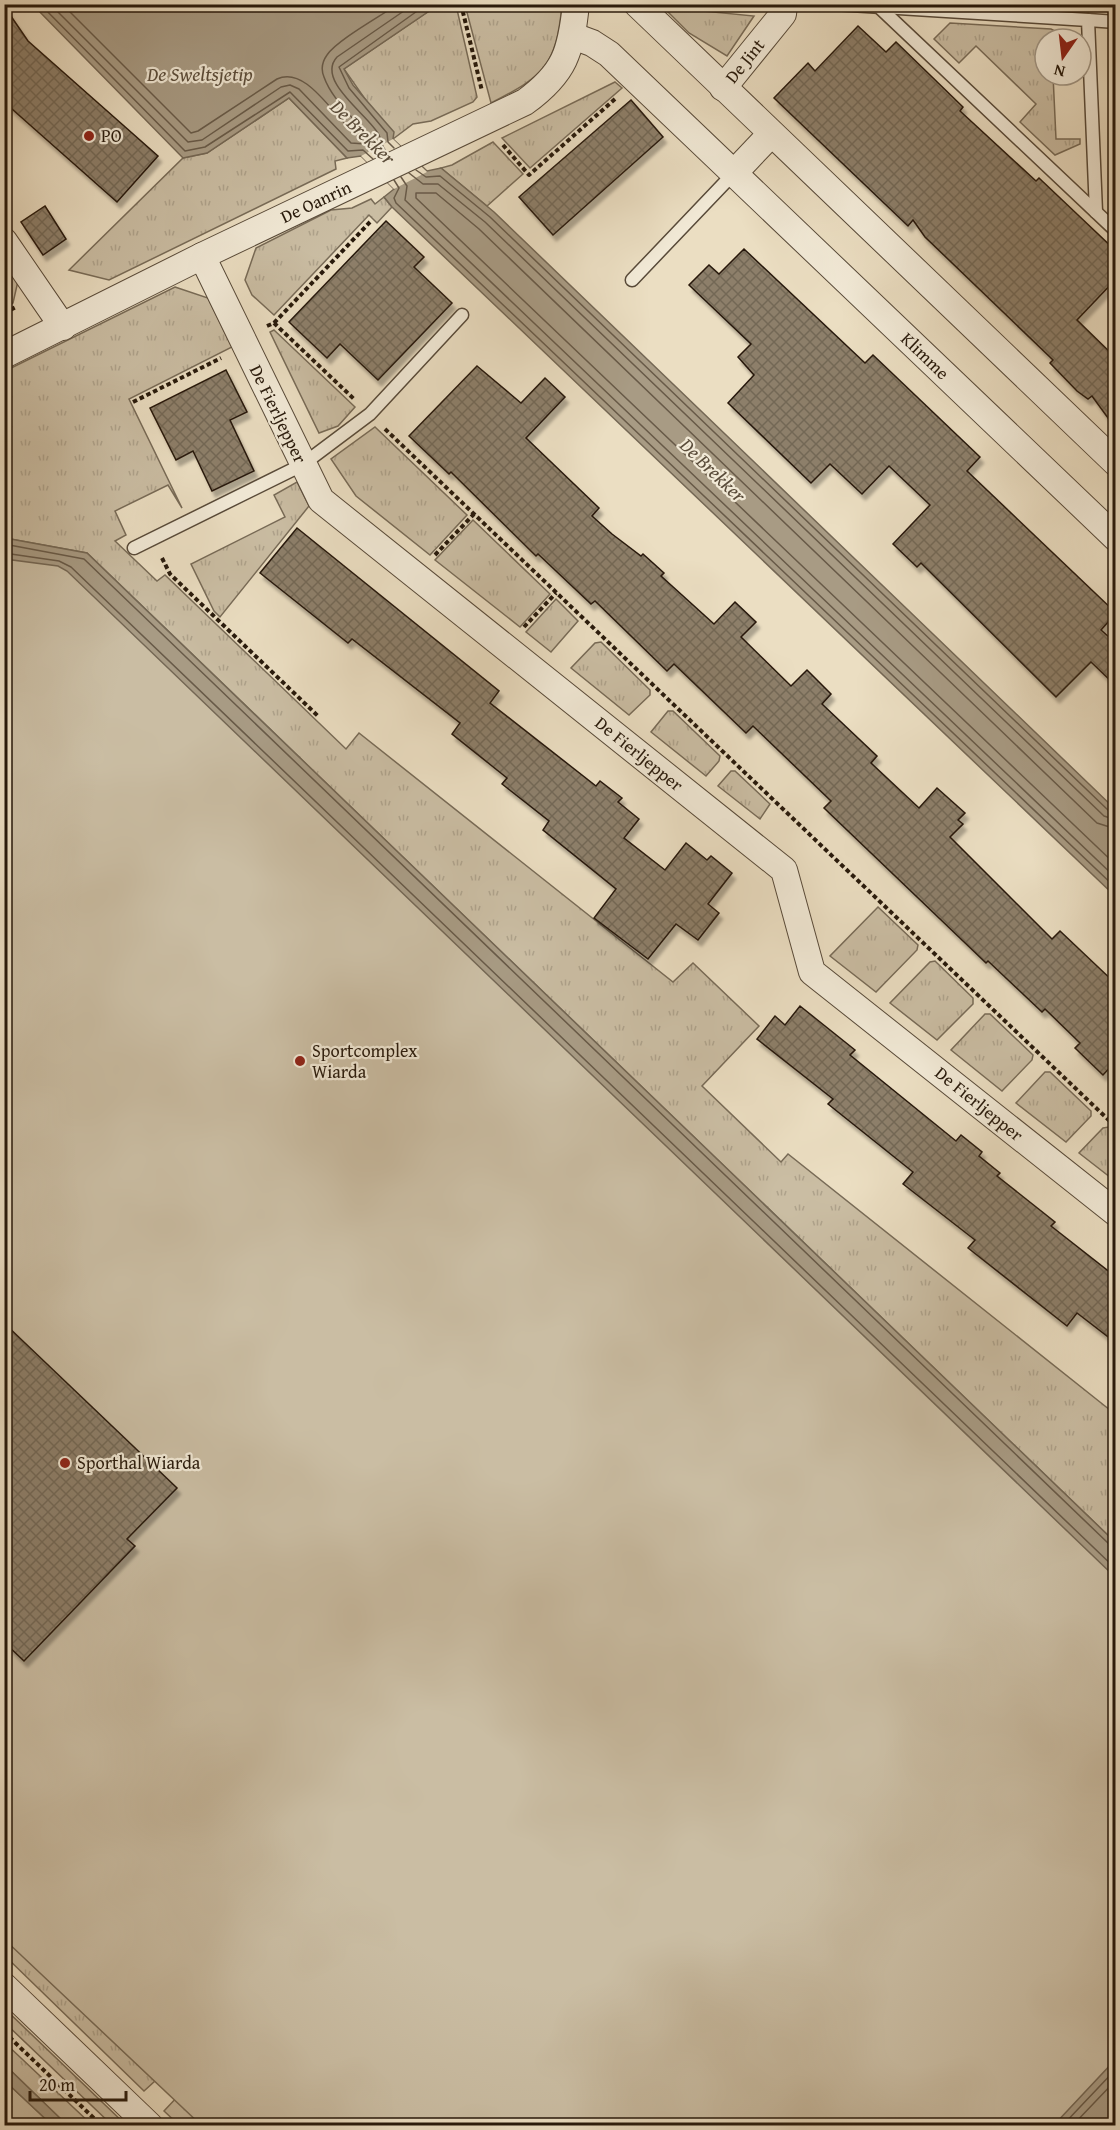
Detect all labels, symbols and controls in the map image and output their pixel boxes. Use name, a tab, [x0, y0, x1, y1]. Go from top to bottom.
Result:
north arrow	[1033, 27, 1093, 87]
street label: De Jint	[718, 32, 771, 89]
water label: De Sweltsjetip	[146, 59, 253, 88]
text: N	[1051, 59, 1067, 84]
water label: De Brekker	[323, 92, 403, 171]
place label: PO	[101, 122, 122, 149]
marker: PO	[82, 129, 96, 143]
street label: De Oanrin	[276, 173, 356, 230]
street label: Klimme	[895, 326, 956, 386]
street label: De Fierljepper	[243, 360, 314, 468]
water label: De Brekker	[673, 430, 753, 509]
street label: De Fierljepper	[589, 710, 690, 798]
place label: Sportcomplex Wiarda	[312, 1037, 418, 1085]
marker: Sportcomplex Wiarda	[293, 1054, 307, 1068]
street label: De Fierljepper	[929, 1060, 1030, 1148]
place label: Sporthal Wiarda	[77, 1449, 201, 1476]
marker: Sporthal Wiarda	[58, 1456, 72, 1470]
scale bar	[30, 2064, 126, 2102]
text: 20 m	[39, 2071, 75, 2098]

